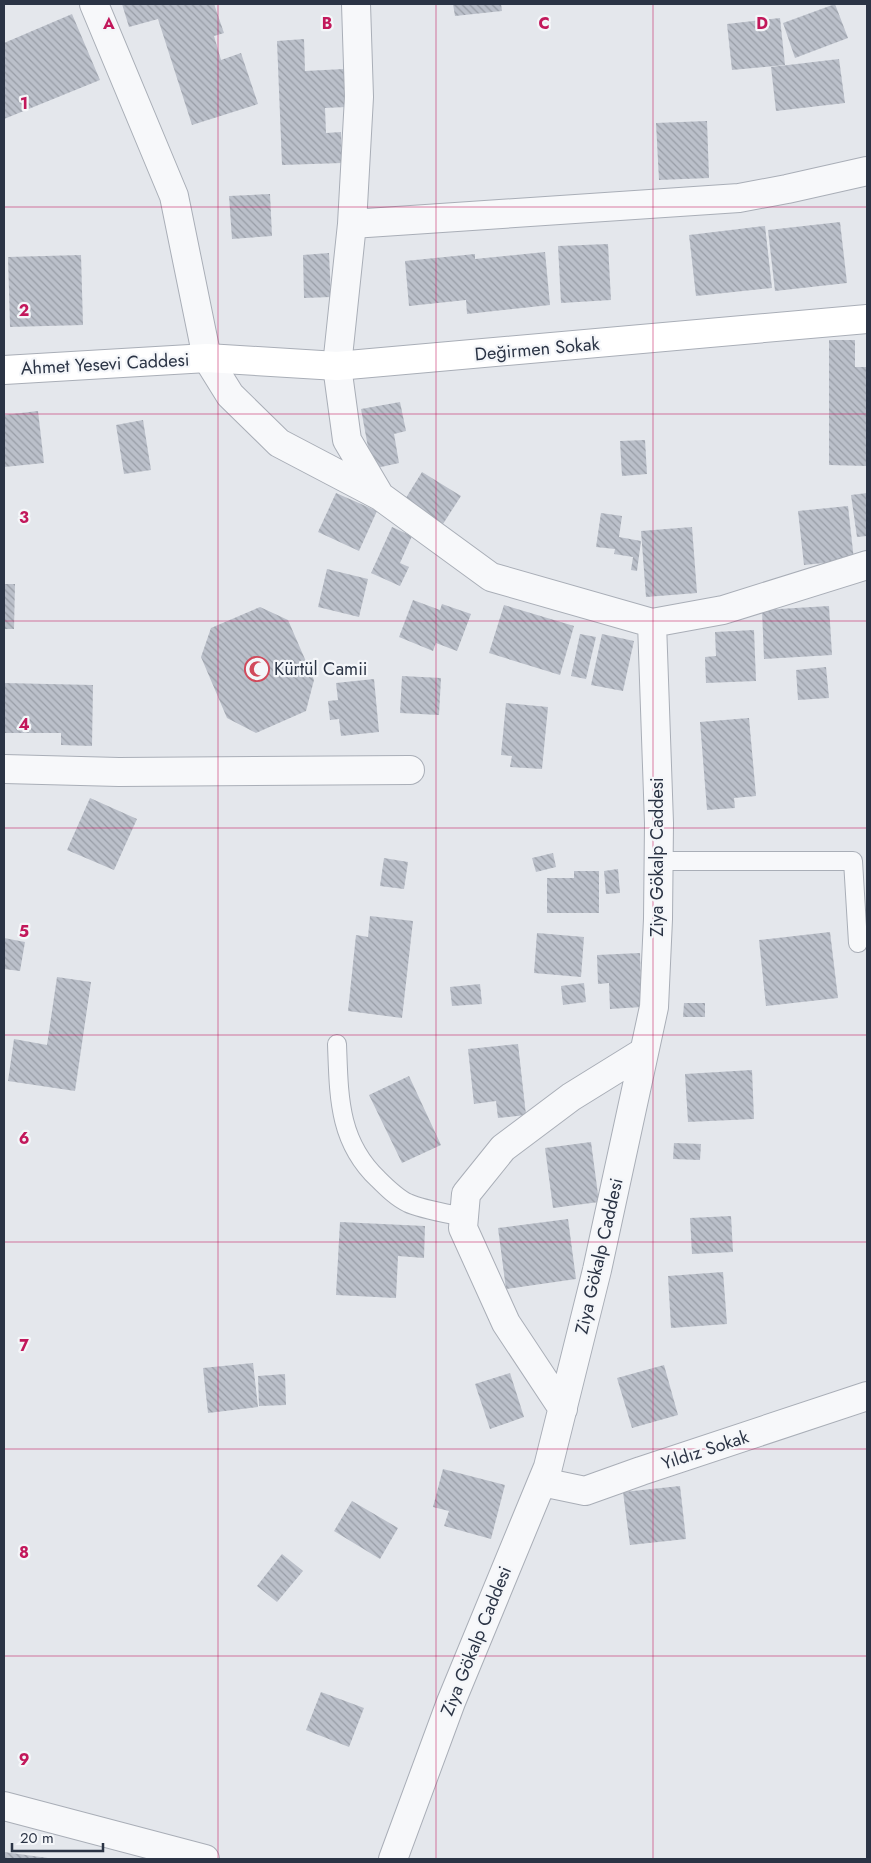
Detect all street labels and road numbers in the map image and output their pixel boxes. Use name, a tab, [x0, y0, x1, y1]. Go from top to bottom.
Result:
street label: Değirmen Sokak	[474, 331, 600, 367]
street label: Ahmet Yesevi Caddesi	[20, 347, 190, 381]
street label: Ziya Gökalp Caddesi	[644, 777, 670, 937]
street label: Ziya Gökalp Caddesi	[568, 1175, 630, 1337]
street label: Yıldız Sokak	[658, 1424, 752, 1476]
street label: Ziya Gökalp Caddesi	[434, 1562, 518, 1720]

